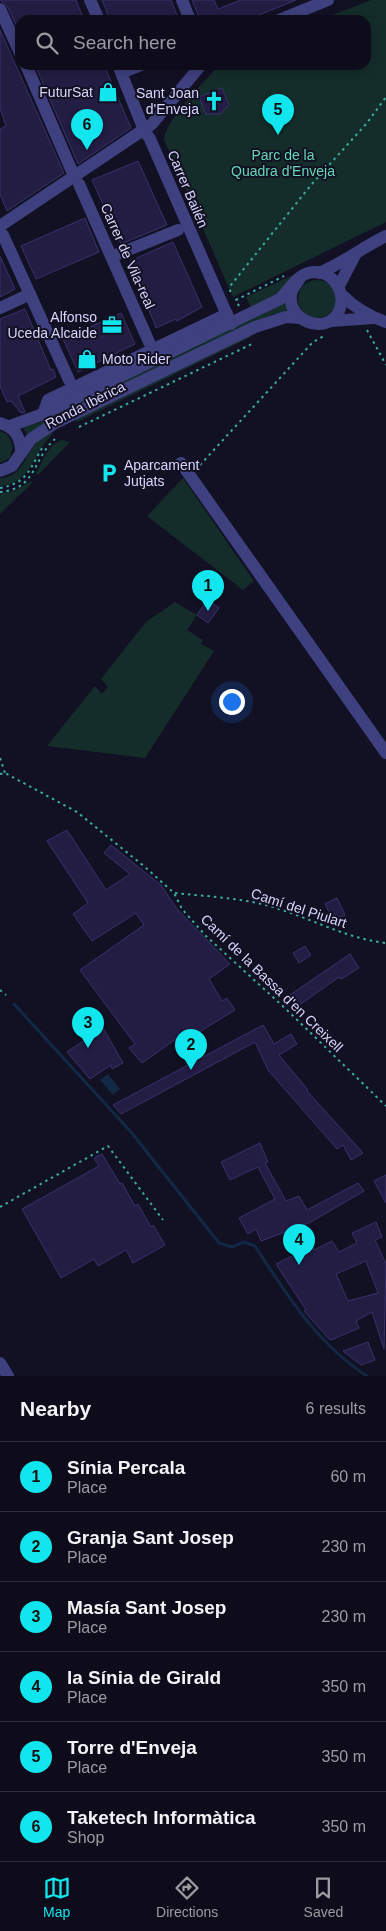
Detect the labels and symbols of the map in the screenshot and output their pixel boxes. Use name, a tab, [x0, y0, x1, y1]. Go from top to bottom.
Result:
shop icon: FuturSat	[97, 81, 119, 103]
place label: FuturSat	[39, 84, 93, 100]
place label: Sant Joan d'Enveja	[136, 85, 199, 117]
church icon: Sant Joan d'Enveja	[203, 90, 225, 112]
pin: 5	[262, 94, 294, 135]
pin: 6	[71, 109, 103, 150]
park label: Parc de la Quadra d'Enveja	[231, 147, 335, 179]
street label: Carrer Bailén	[165, 148, 211, 230]
street label: Carrer de Vila-real	[97, 201, 159, 311]
place label: Alfonso Uceda Alcaide	[7, 309, 97, 341]
office icon: Alfonso Uceda Alcaide	[101, 314, 123, 336]
shop icon: Moto Rider	[76, 348, 98, 370]
place label: Moto Rider	[102, 351, 171, 367]
street label: Ronda Ibèrica	[43, 378, 128, 432]
place label: Aparcament Jutjats	[124, 457, 200, 489]
parking icon: Aparcament Jutjats	[98, 462, 120, 484]
pin: 1	[192, 570, 224, 611]
your location	[219, 689, 245, 715]
street label: Camí del Piulart	[249, 885, 349, 931]
street label: Camí de la Bassa d'en Creixell	[198, 911, 346, 1055]
pin: 3	[72, 1007, 104, 1048]
pin: 2	[175, 1029, 207, 1070]
pin: 4	[283, 1224, 315, 1265]

